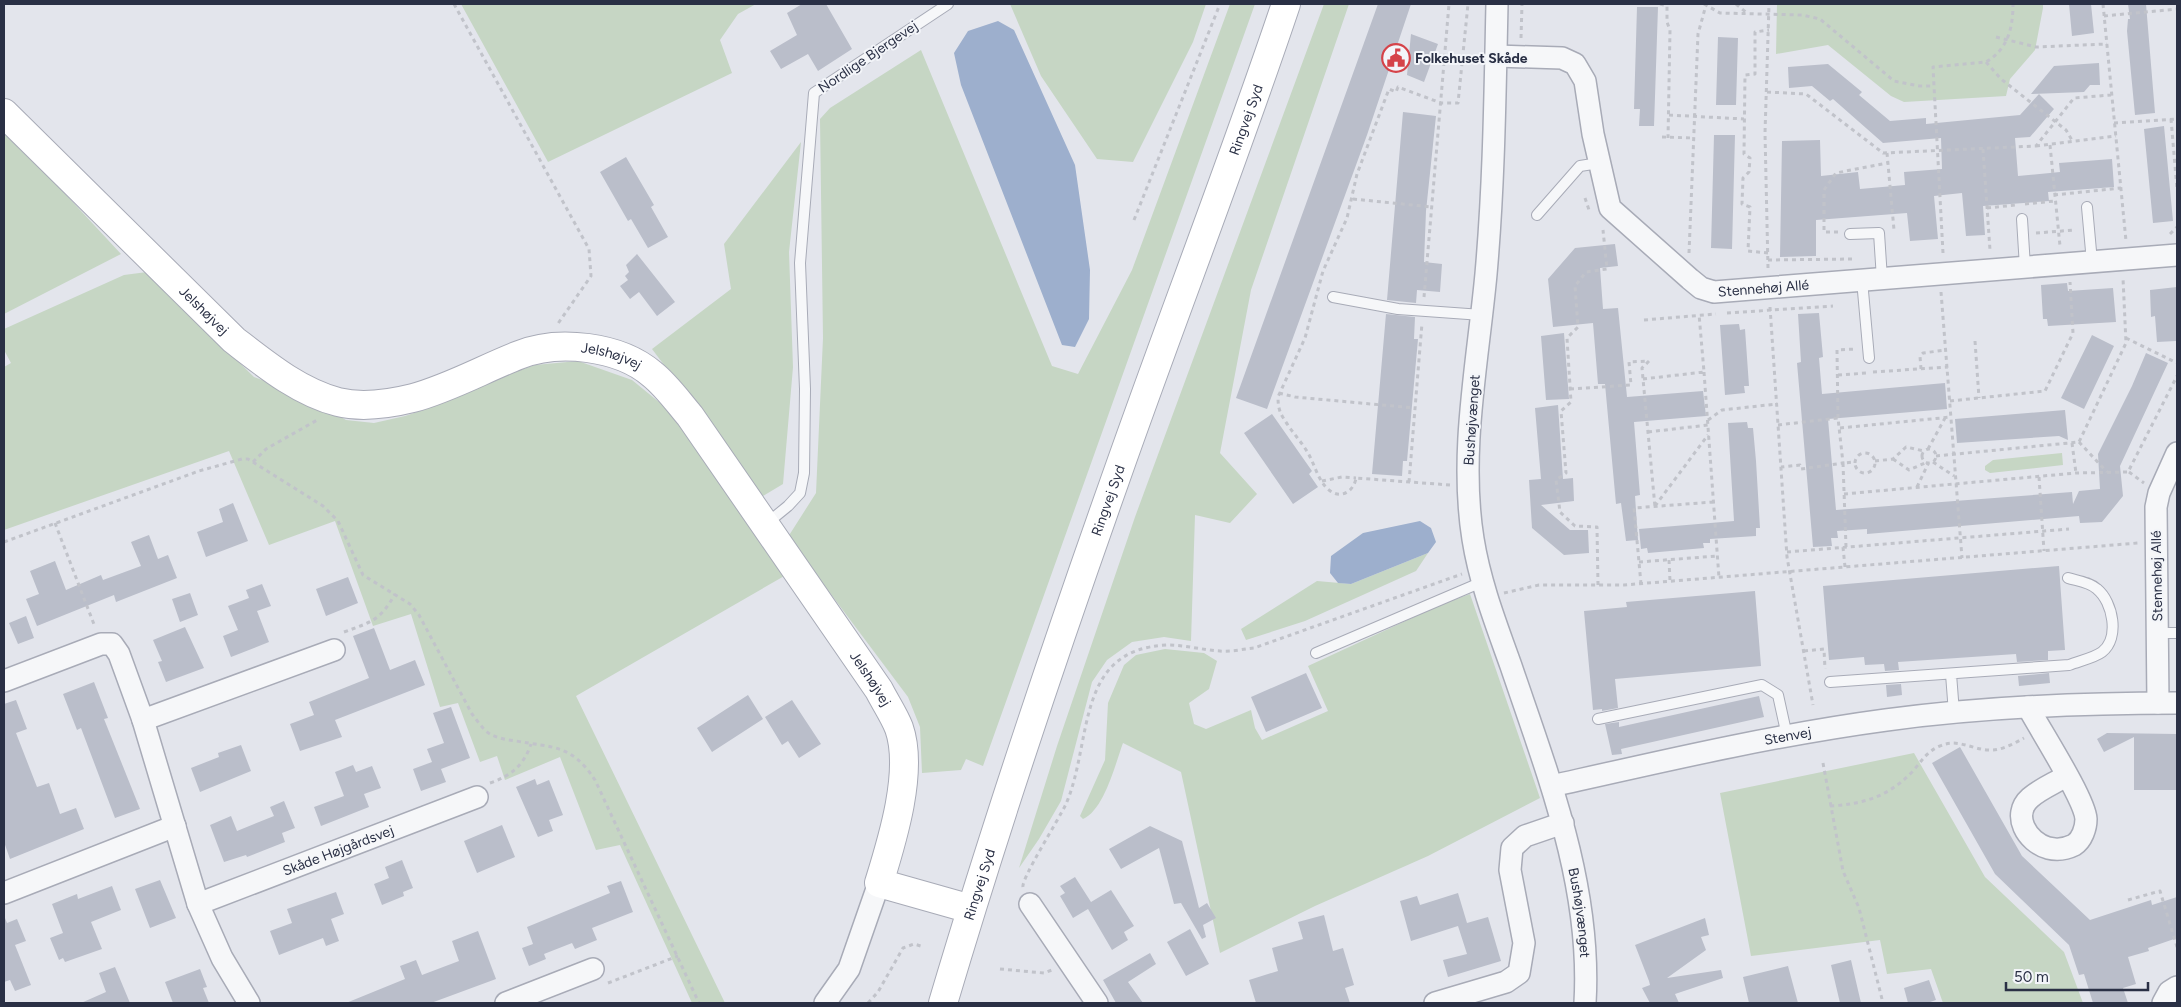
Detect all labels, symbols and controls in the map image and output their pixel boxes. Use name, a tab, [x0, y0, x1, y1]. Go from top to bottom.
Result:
street label: Nordlige Bjergevej	[815, 17, 921, 97]
public building icon: Folkehuset Skåde	[1381, 43, 1411, 73]
place label: Folkehuset Skåde	[1415, 50, 1528, 67]
street label: Ringvej Syd	[1225, 82, 1266, 157]
street label: Stennehøj Allé	[1717, 276, 1810, 300]
street label: Jelshøjvej	[176, 282, 232, 338]
street label: Jelshøjvej	[580, 339, 645, 373]
street label: Bushøjvænget	[1460, 374, 1484, 466]
street label: Ringvej Syd	[1088, 463, 1128, 538]
street label: Stennehøj Allé	[2148, 530, 2166, 622]
street label: Jelshøjvej	[846, 648, 895, 709]
street label: Stenvej	[1763, 723, 1813, 748]
street label: Skåde Højgårdsvej	[280, 821, 396, 879]
street label: Ringvej Syd	[960, 846, 998, 922]
street label: Bushøjvænget	[1565, 866, 1594, 958]
scale bar	[2006, 960, 2148, 992]
text: 50 m	[2014, 968, 2049, 986]

